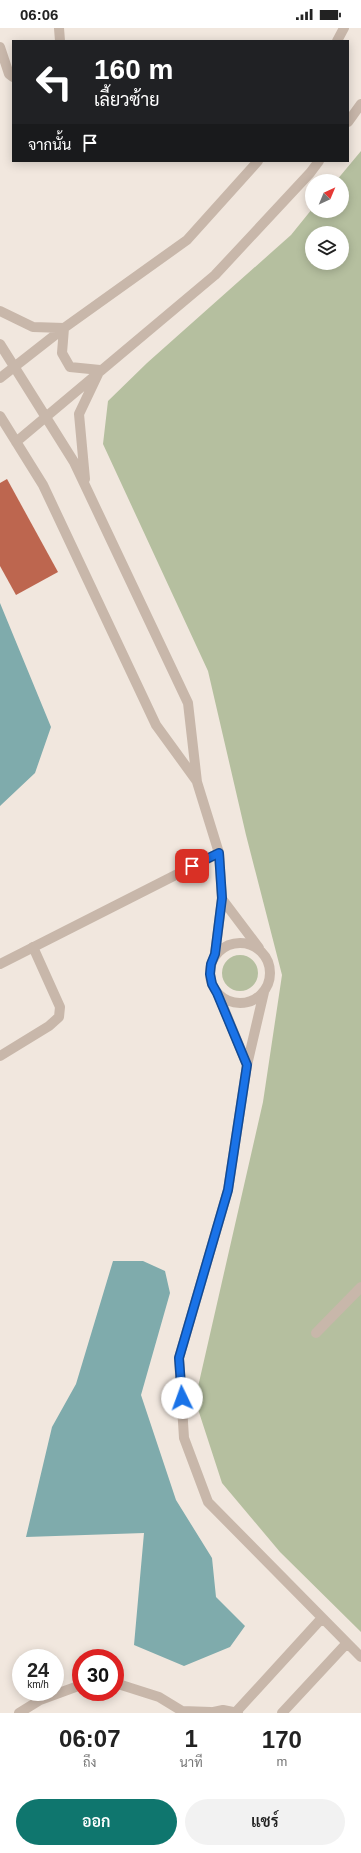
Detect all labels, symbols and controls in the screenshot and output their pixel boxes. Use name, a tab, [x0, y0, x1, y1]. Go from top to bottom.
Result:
text: 06:06	[20, 6, 58, 23]
text: 160 m	[94, 54, 173, 85]
icon: left	[28, 56, 80, 108]
text: เลี้ยวซ้าย	[94, 90, 160, 110]
icon: arrive	[79, 132, 101, 154]
text: จากนั้น	[28, 136, 71, 153]
north arrow	[305, 174, 349, 218]
map controls	[305, 174, 349, 270]
button: layers	[305, 226, 349, 270]
pin	[175, 849, 209, 883]
icon: arrive	[181, 855, 203, 877]
position arrow	[161, 1377, 203, 1419]
speed limit sign: 30	[72, 1649, 124, 1701]
text: 24	[27, 1659, 49, 1681]
text: km/h	[27, 1679, 49, 1690]
text: 06:07	[59, 1725, 120, 1752]
text: 1	[184, 1725, 198, 1752]
text: 170	[262, 1726, 302, 1753]
text: m	[276, 1754, 287, 1769]
text: ถึง	[83, 1755, 97, 1770]
text: นาที	[180, 1755, 203, 1770]
button: ออก	[16, 1799, 177, 1845]
button: แชร์	[185, 1799, 345, 1845]

